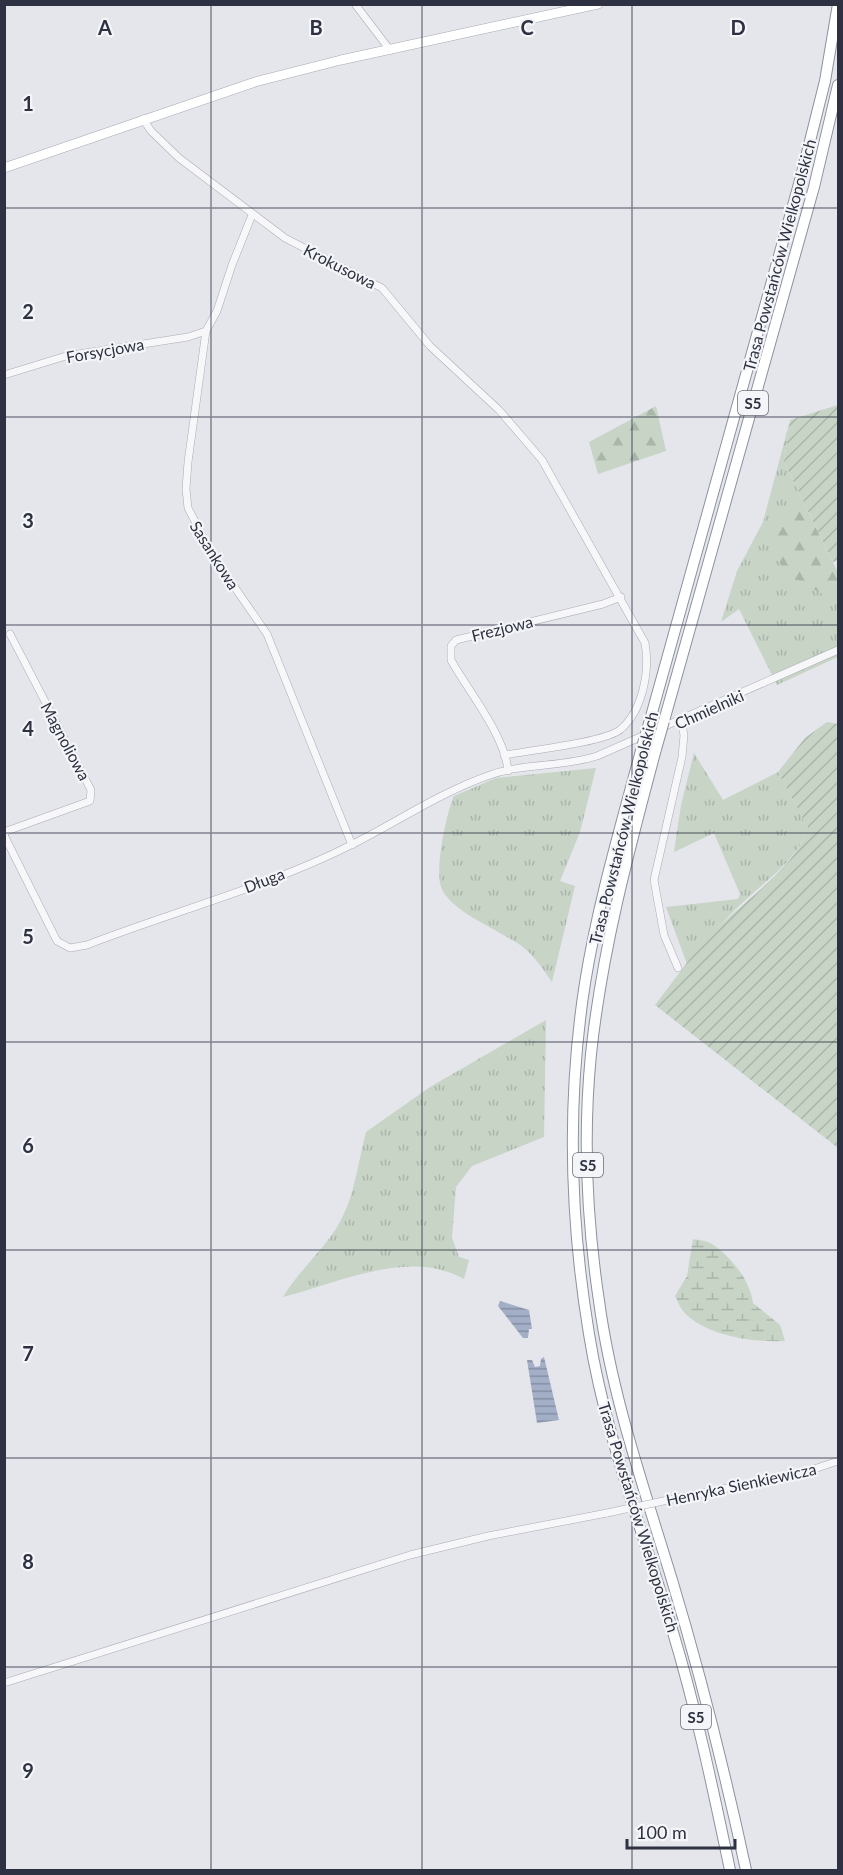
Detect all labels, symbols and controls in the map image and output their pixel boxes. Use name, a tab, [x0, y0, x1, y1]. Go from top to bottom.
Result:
text: A	[97, 15, 112, 39]
text: B	[309, 15, 323, 39]
text: C	[520, 15, 534, 39]
text: D	[730, 15, 746, 39]
text: 1	[22, 91, 34, 115]
street label: Trasa Powstańców Wielkopolskich	[739, 137, 819, 373]
street label: Krokusowa	[301, 240, 379, 292]
text: 2	[22, 299, 34, 323]
street label: Forsycjowa	[65, 334, 145, 366]
road number: S5	[738, 391, 768, 415]
text: 3	[22, 508, 34, 532]
street label: Sasankowa	[186, 517, 244, 593]
street label: Frezjowa	[469, 611, 535, 645]
street label: Chmielniki	[672, 685, 746, 733]
street label: Magnoliowa	[37, 699, 95, 783]
street label: Trasa Powstańców Wielkopolskich	[585, 709, 661, 947]
text: 4	[22, 716, 34, 740]
street label: Długa	[241, 864, 287, 896]
text: 5	[22, 924, 34, 948]
text: 6	[22, 1133, 34, 1157]
road number: S5	[573, 1153, 603, 1177]
text: 7	[22, 1341, 34, 1365]
street label: Trasa Powstańców Wielkopolskich	[595, 1400, 683, 1634]
street label: Henryka Sienkiewicza	[664, 1459, 818, 1509]
text: 8	[22, 1549, 34, 1573]
road number: S5	[681, 1705, 711, 1729]
text: 9	[22, 1758, 34, 1782]
scale bar	[627, 1812, 735, 1850]
text: 100 m	[636, 1821, 687, 1843]

